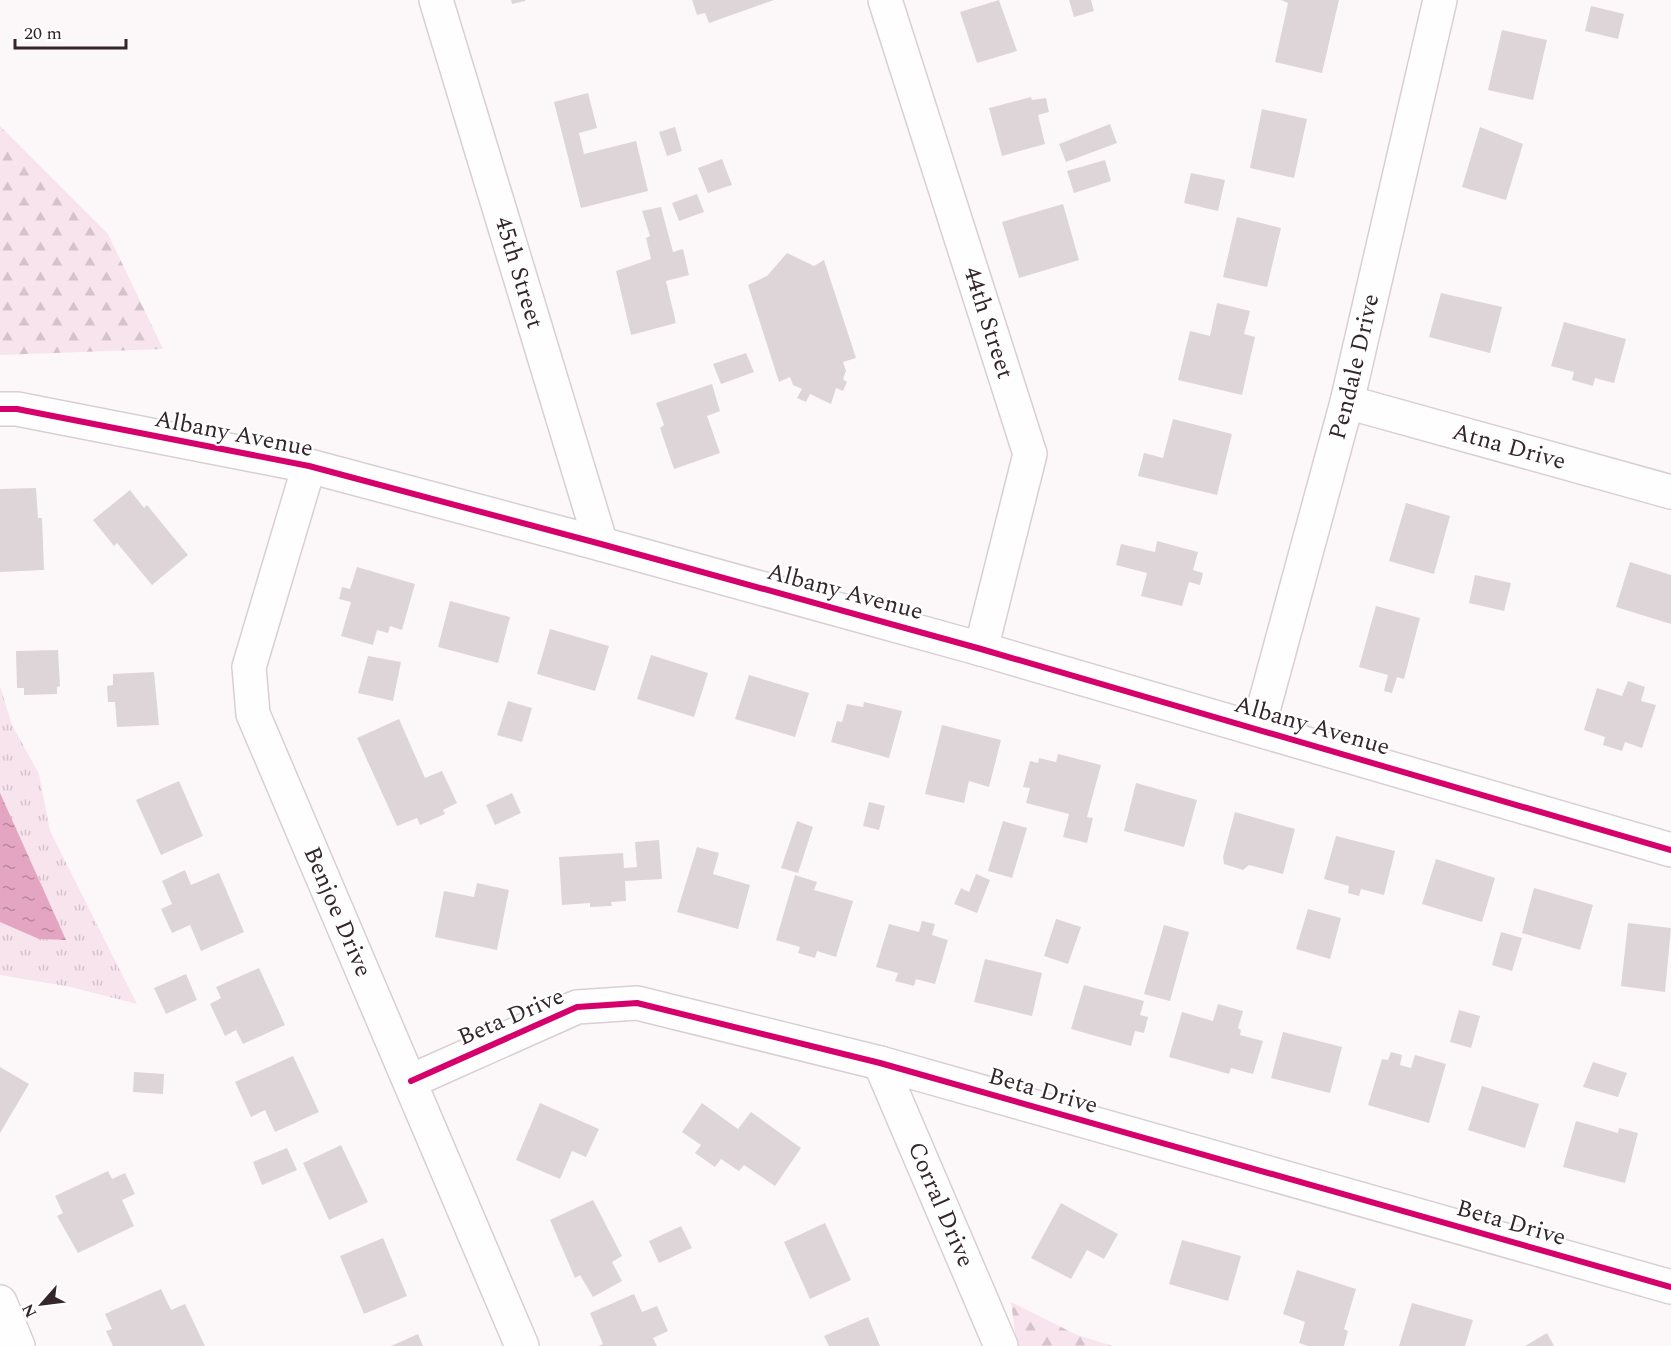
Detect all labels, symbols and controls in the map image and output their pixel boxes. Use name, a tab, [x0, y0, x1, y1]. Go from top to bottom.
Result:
scale bar	[15, 12, 126, 50]
text: 20 m	[24, 20, 62, 47]
street label: 45th Street	[485, 212, 553, 333]
street label: 44th Street	[953, 262, 1023, 383]
street label: Pendale Drive	[1320, 290, 1389, 444]
street label: Albany Avenue	[152, 401, 316, 467]
street label: Atna Drive	[1448, 414, 1570, 480]
street label: Albany Avenue	[763, 554, 927, 630]
street label: Albany Avenue	[1230, 687, 1394, 765]
street label: Benjoe Drive	[294, 841, 381, 983]
street label: Beta Drive	[452, 978, 570, 1056]
street label: Beta Drive	[984, 1058, 1102, 1124]
street label: Corral Drive	[898, 1136, 983, 1273]
street label: Beta Drive	[1452, 1190, 1570, 1256]
north arrow	[12, 1274, 72, 1334]
text: N	[16, 1299, 43, 1322]

